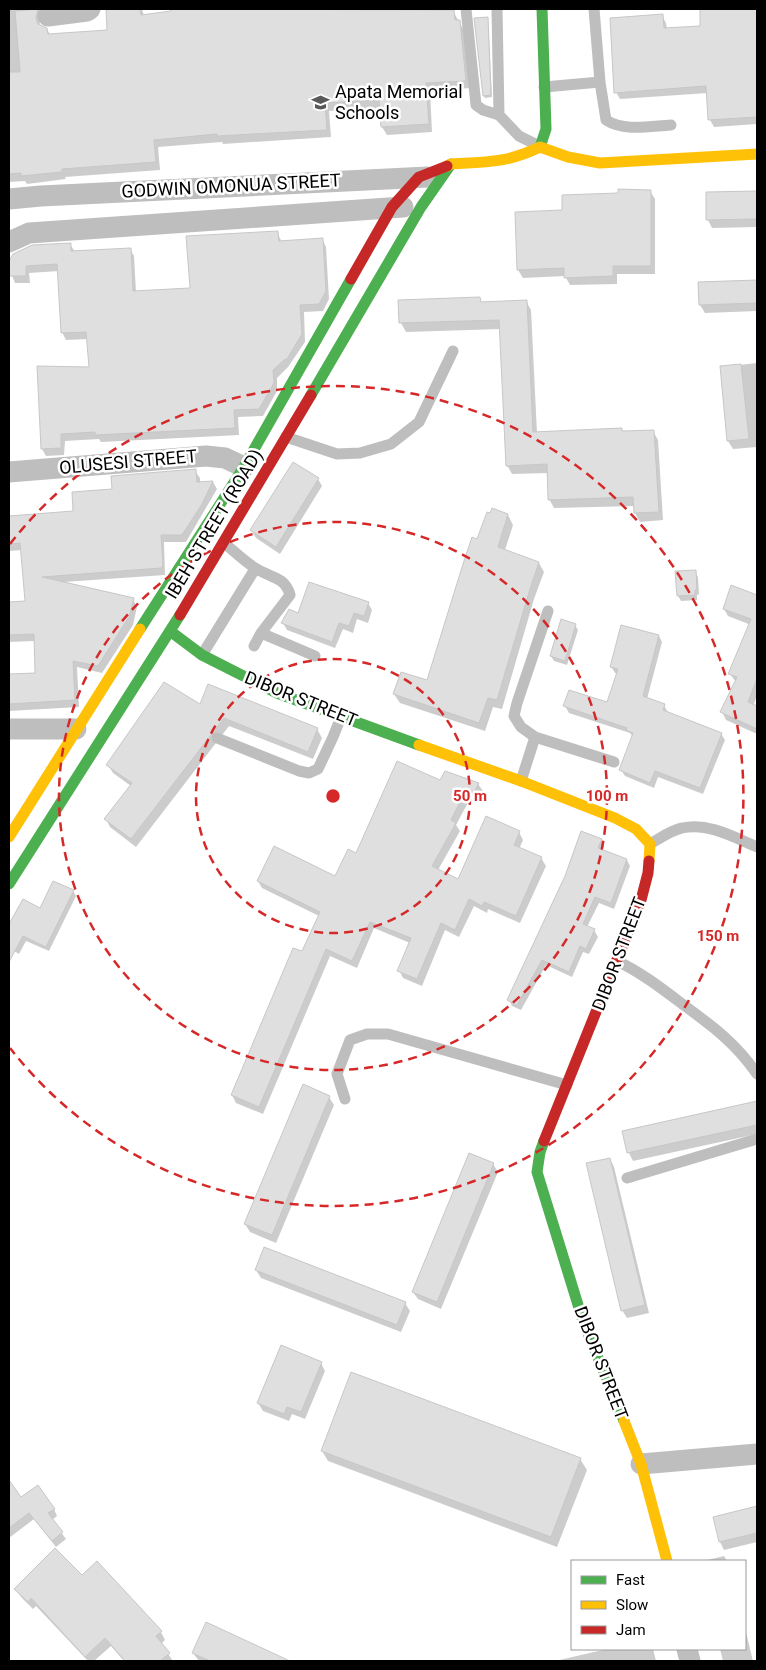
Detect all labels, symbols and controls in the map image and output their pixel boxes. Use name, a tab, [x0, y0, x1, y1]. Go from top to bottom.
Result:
place label: Apata Memorial Schools	[335, 81, 463, 123]
school or university icon: Apata Memorial Schools	[311, 92, 331, 112]
street label: GODWIN OMONUA STREET	[121, 169, 341, 202]
street label: OLUSESI STREET	[58, 445, 198, 478]
street label: IBEH STREET (ROAD)	[161, 445, 267, 603]
street label: DIBOR STREET	[242, 666, 361, 731]
centre of rings	[324, 787, 342, 805]
text: 50 m	[453, 787, 487, 805]
text: 100 m	[586, 787, 628, 805]
street label: DIBOR STREET	[587, 894, 650, 1013]
text: 150 m	[697, 927, 739, 945]
street label: DIBOR STREET	[570, 1303, 633, 1423]
legend	[571, 1560, 746, 1650]
text: Fast	[616, 1571, 645, 1589]
text: Slow	[616, 1596, 648, 1614]
text: Jam	[616, 1621, 646, 1639]

